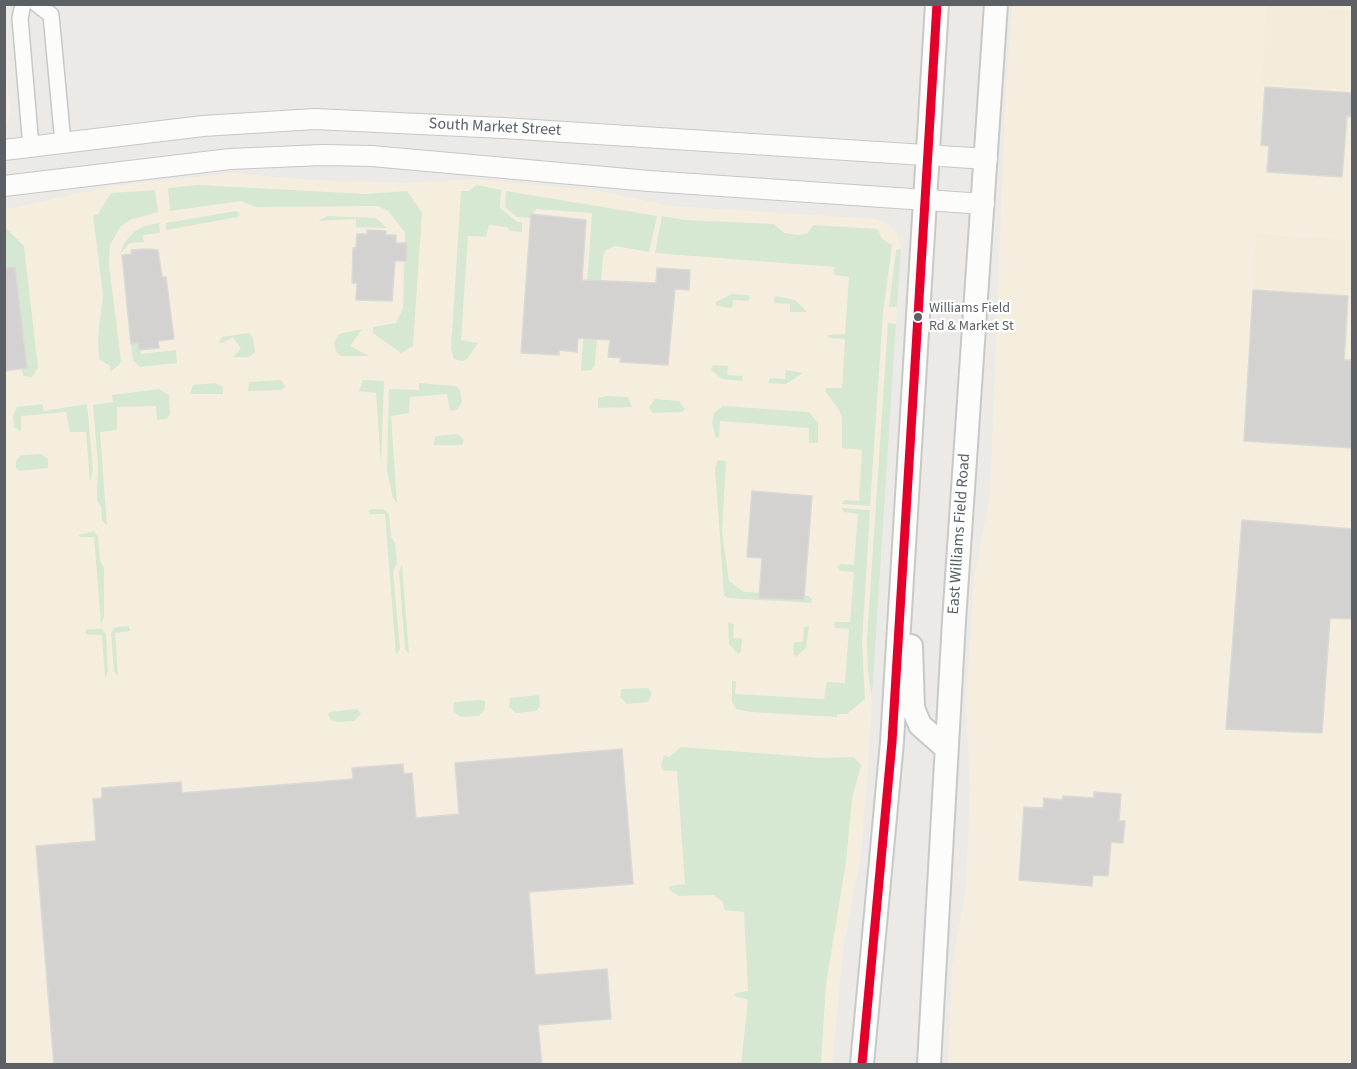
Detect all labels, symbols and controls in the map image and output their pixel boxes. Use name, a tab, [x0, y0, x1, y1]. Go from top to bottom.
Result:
street label: South Market Street	[428, 115, 562, 141]
place label: Williams Field Rd & Market St	[929, 301, 1014, 334]
marker: Williams Field Rd & Market St	[912, 311, 924, 323]
street label: East Williams Field Road	[945, 453, 975, 615]

